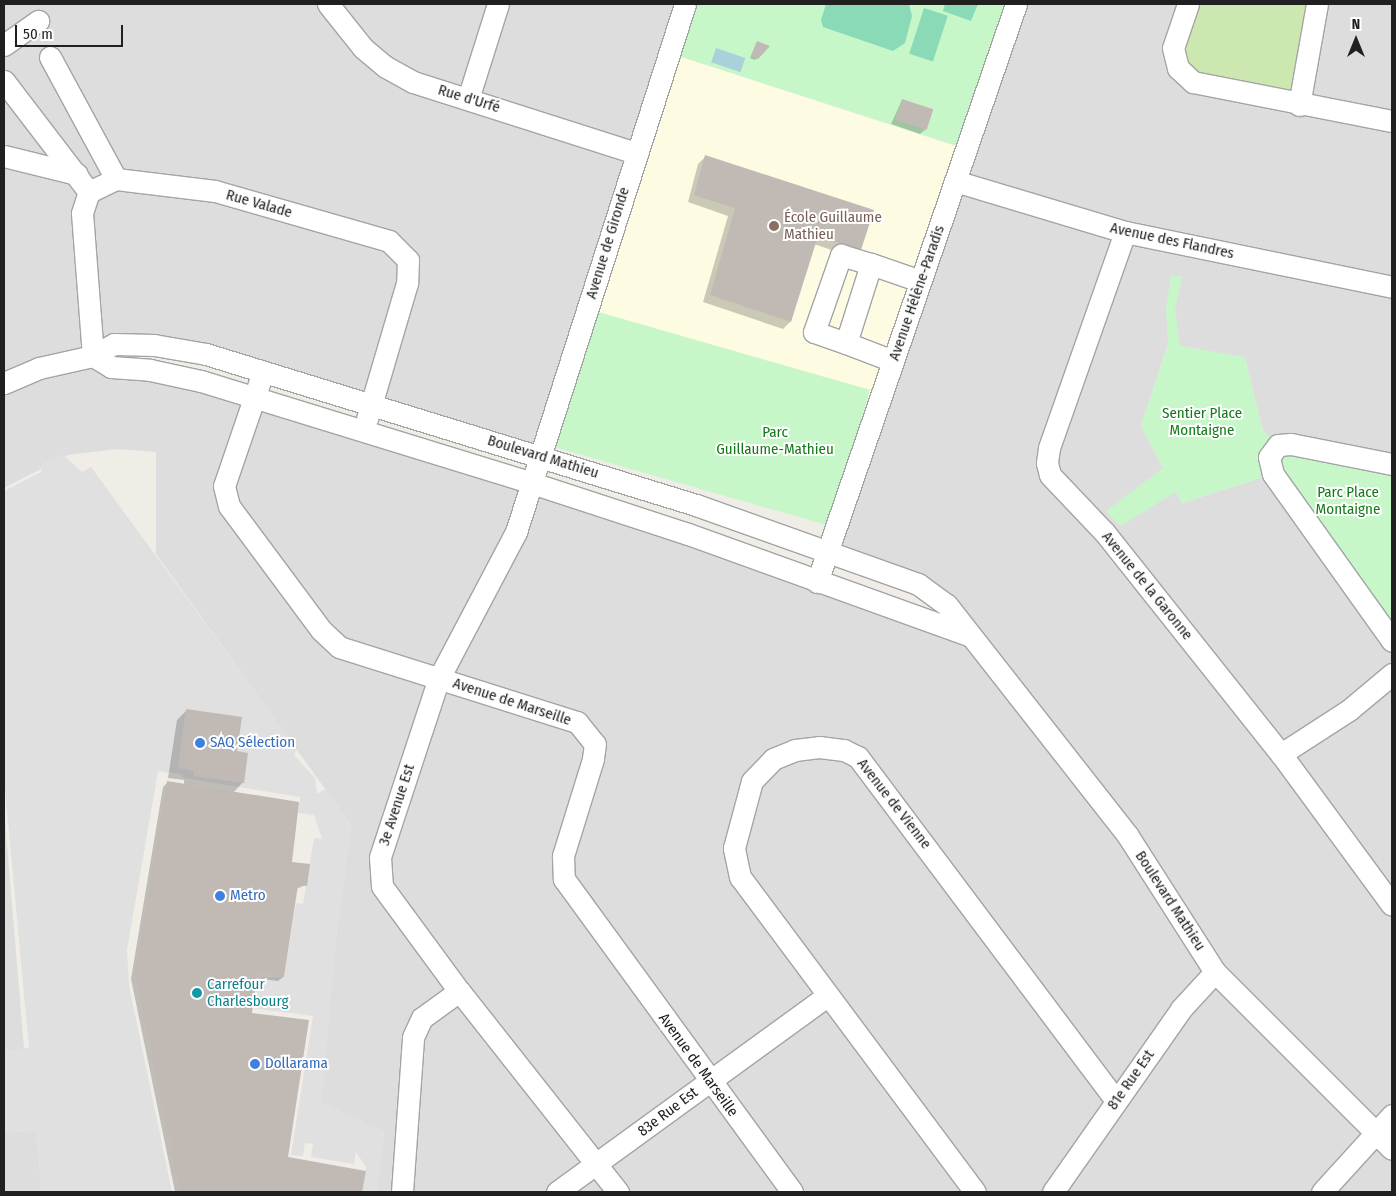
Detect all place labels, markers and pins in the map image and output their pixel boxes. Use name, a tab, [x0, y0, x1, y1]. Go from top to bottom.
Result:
place label: École Guillaume Mathieu	[784, 208, 882, 243]
marker: École Guillaume Mathieu	[768, 220, 780, 232]
place label: SAQ Sélection	[210, 734, 295, 752]
marker: SAQ Sélection	[194, 737, 206, 749]
place label: Metro	[230, 887, 266, 905]
marker: Metro	[214, 890, 226, 902]
place label: Carrefour Charlesbourg	[207, 975, 288, 1010]
marker: Carrefour Charlesbourg	[191, 987, 203, 999]
place label: Dollarama	[265, 1055, 328, 1073]
marker: Dollarama	[249, 1058, 261, 1070]

